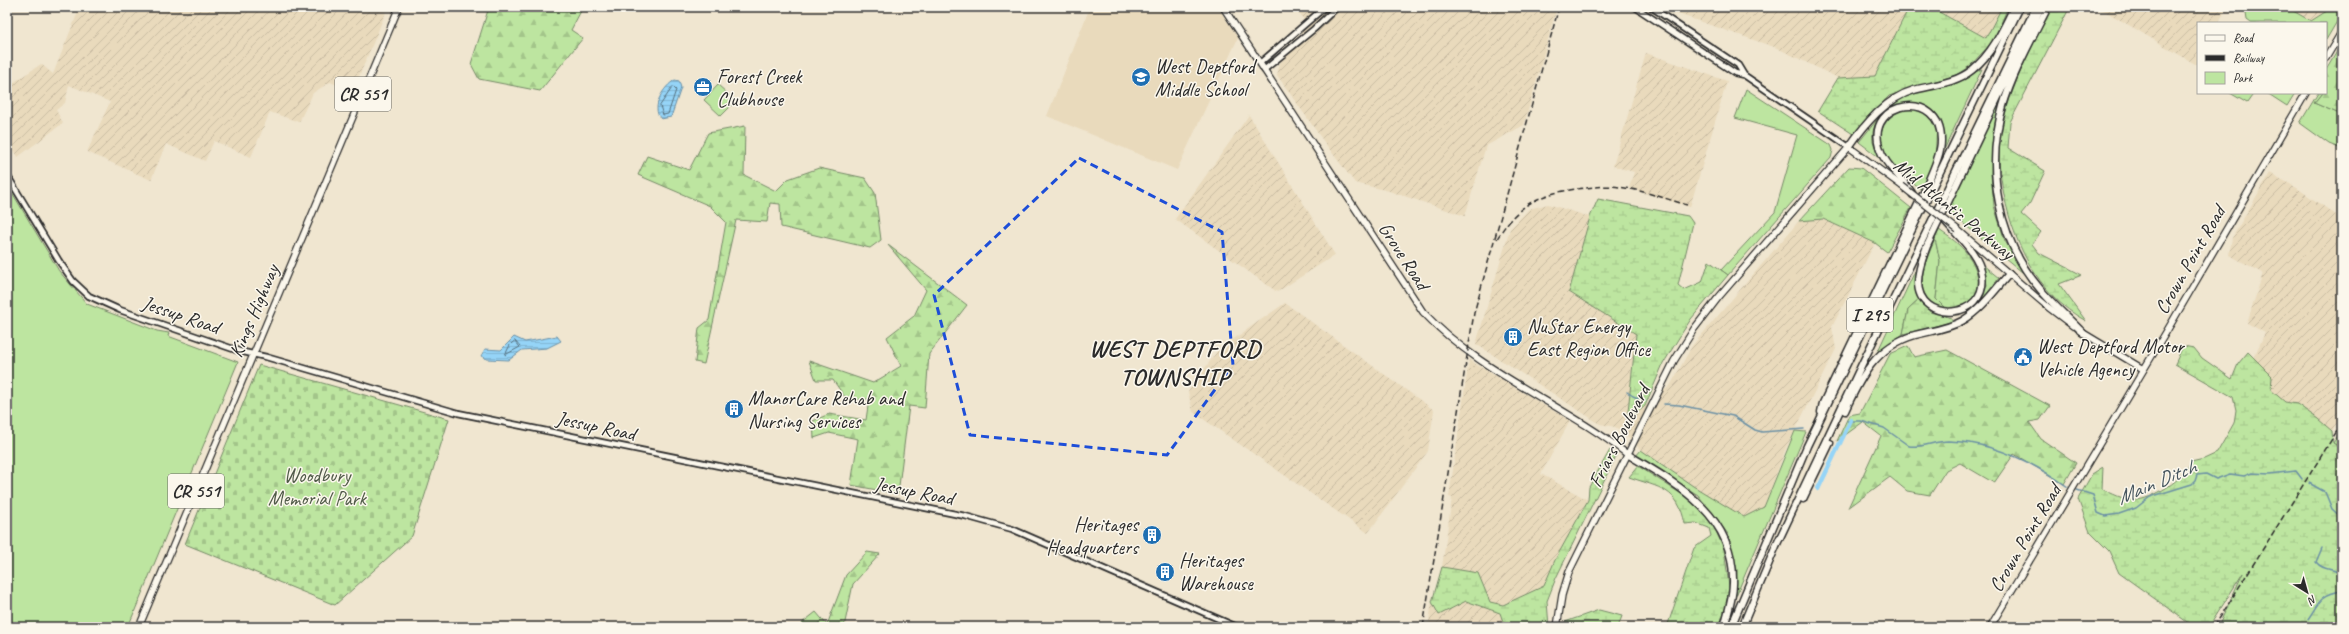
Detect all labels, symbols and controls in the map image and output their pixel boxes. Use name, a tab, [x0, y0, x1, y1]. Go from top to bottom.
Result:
legend	[2197, 22, 2327, 94]
text: Road	[2233, 30, 2255, 46]
text: Railway	[2233, 50, 2265, 66]
place label: West Deptford Middle School	[1155, 54, 1258, 102]
place label: Forest Creek Clubhouse	[717, 64, 803, 112]
school or university icon: West Deptford Middle School	[1130, 66, 1152, 88]
text: Park	[2233, 70, 2254, 86]
office icon: Forest Creek Clubhouse	[692, 76, 714, 98]
road number: CR 551	[335, 77, 391, 111]
street label: Mid Atlantic Parkway	[1889, 153, 2021, 267]
street label: Crown Point Road	[2149, 199, 2233, 319]
street label: Grove Road	[1373, 217, 1437, 297]
street label: Kings Highway	[223, 259, 286, 361]
street label: Jessup Road	[138, 290, 226, 341]
road number: I 295	[1847, 298, 1893, 332]
place label: NuStar Energy East Region Office	[1527, 314, 1651, 362]
building icon: NuStar Energy East Region Office	[1502, 326, 1524, 348]
district label: WEST DEPTFORD TOWNSHIP	[1089, 334, 1263, 392]
place label: West Deptford Motor Vehicle Agency	[2037, 334, 2186, 382]
public building icon: West Deptford Motor Vehicle Agency	[2012, 346, 2034, 368]
street label: Friars Boulevard	[1583, 378, 1657, 491]
place label: ManorCare Rehab and Nursing Services	[748, 386, 907, 434]
building icon: ManorCare Rehab and Nursing Services	[723, 398, 745, 420]
street label: Jessup Road	[553, 405, 641, 447]
water label: Main Ditch	[2113, 453, 2202, 510]
park label: Woodbury Memorial Park	[268, 463, 368, 511]
street label: Jessup Road	[871, 471, 959, 512]
road number: CR 551	[168, 474, 224, 508]
street label: Crown Point Road	[1983, 477, 2068, 596]
place label: Heritages Headquarters	[1046, 512, 1140, 560]
building icon: Heritages Headquarters	[1141, 524, 1163, 546]
place label: Heritages Warehouse	[1179, 548, 1254, 596]
building icon: Heritages Warehouse	[1154, 561, 1176, 583]
north arrow	[2287, 572, 2327, 612]
text: N	[2304, 592, 2320, 609]

